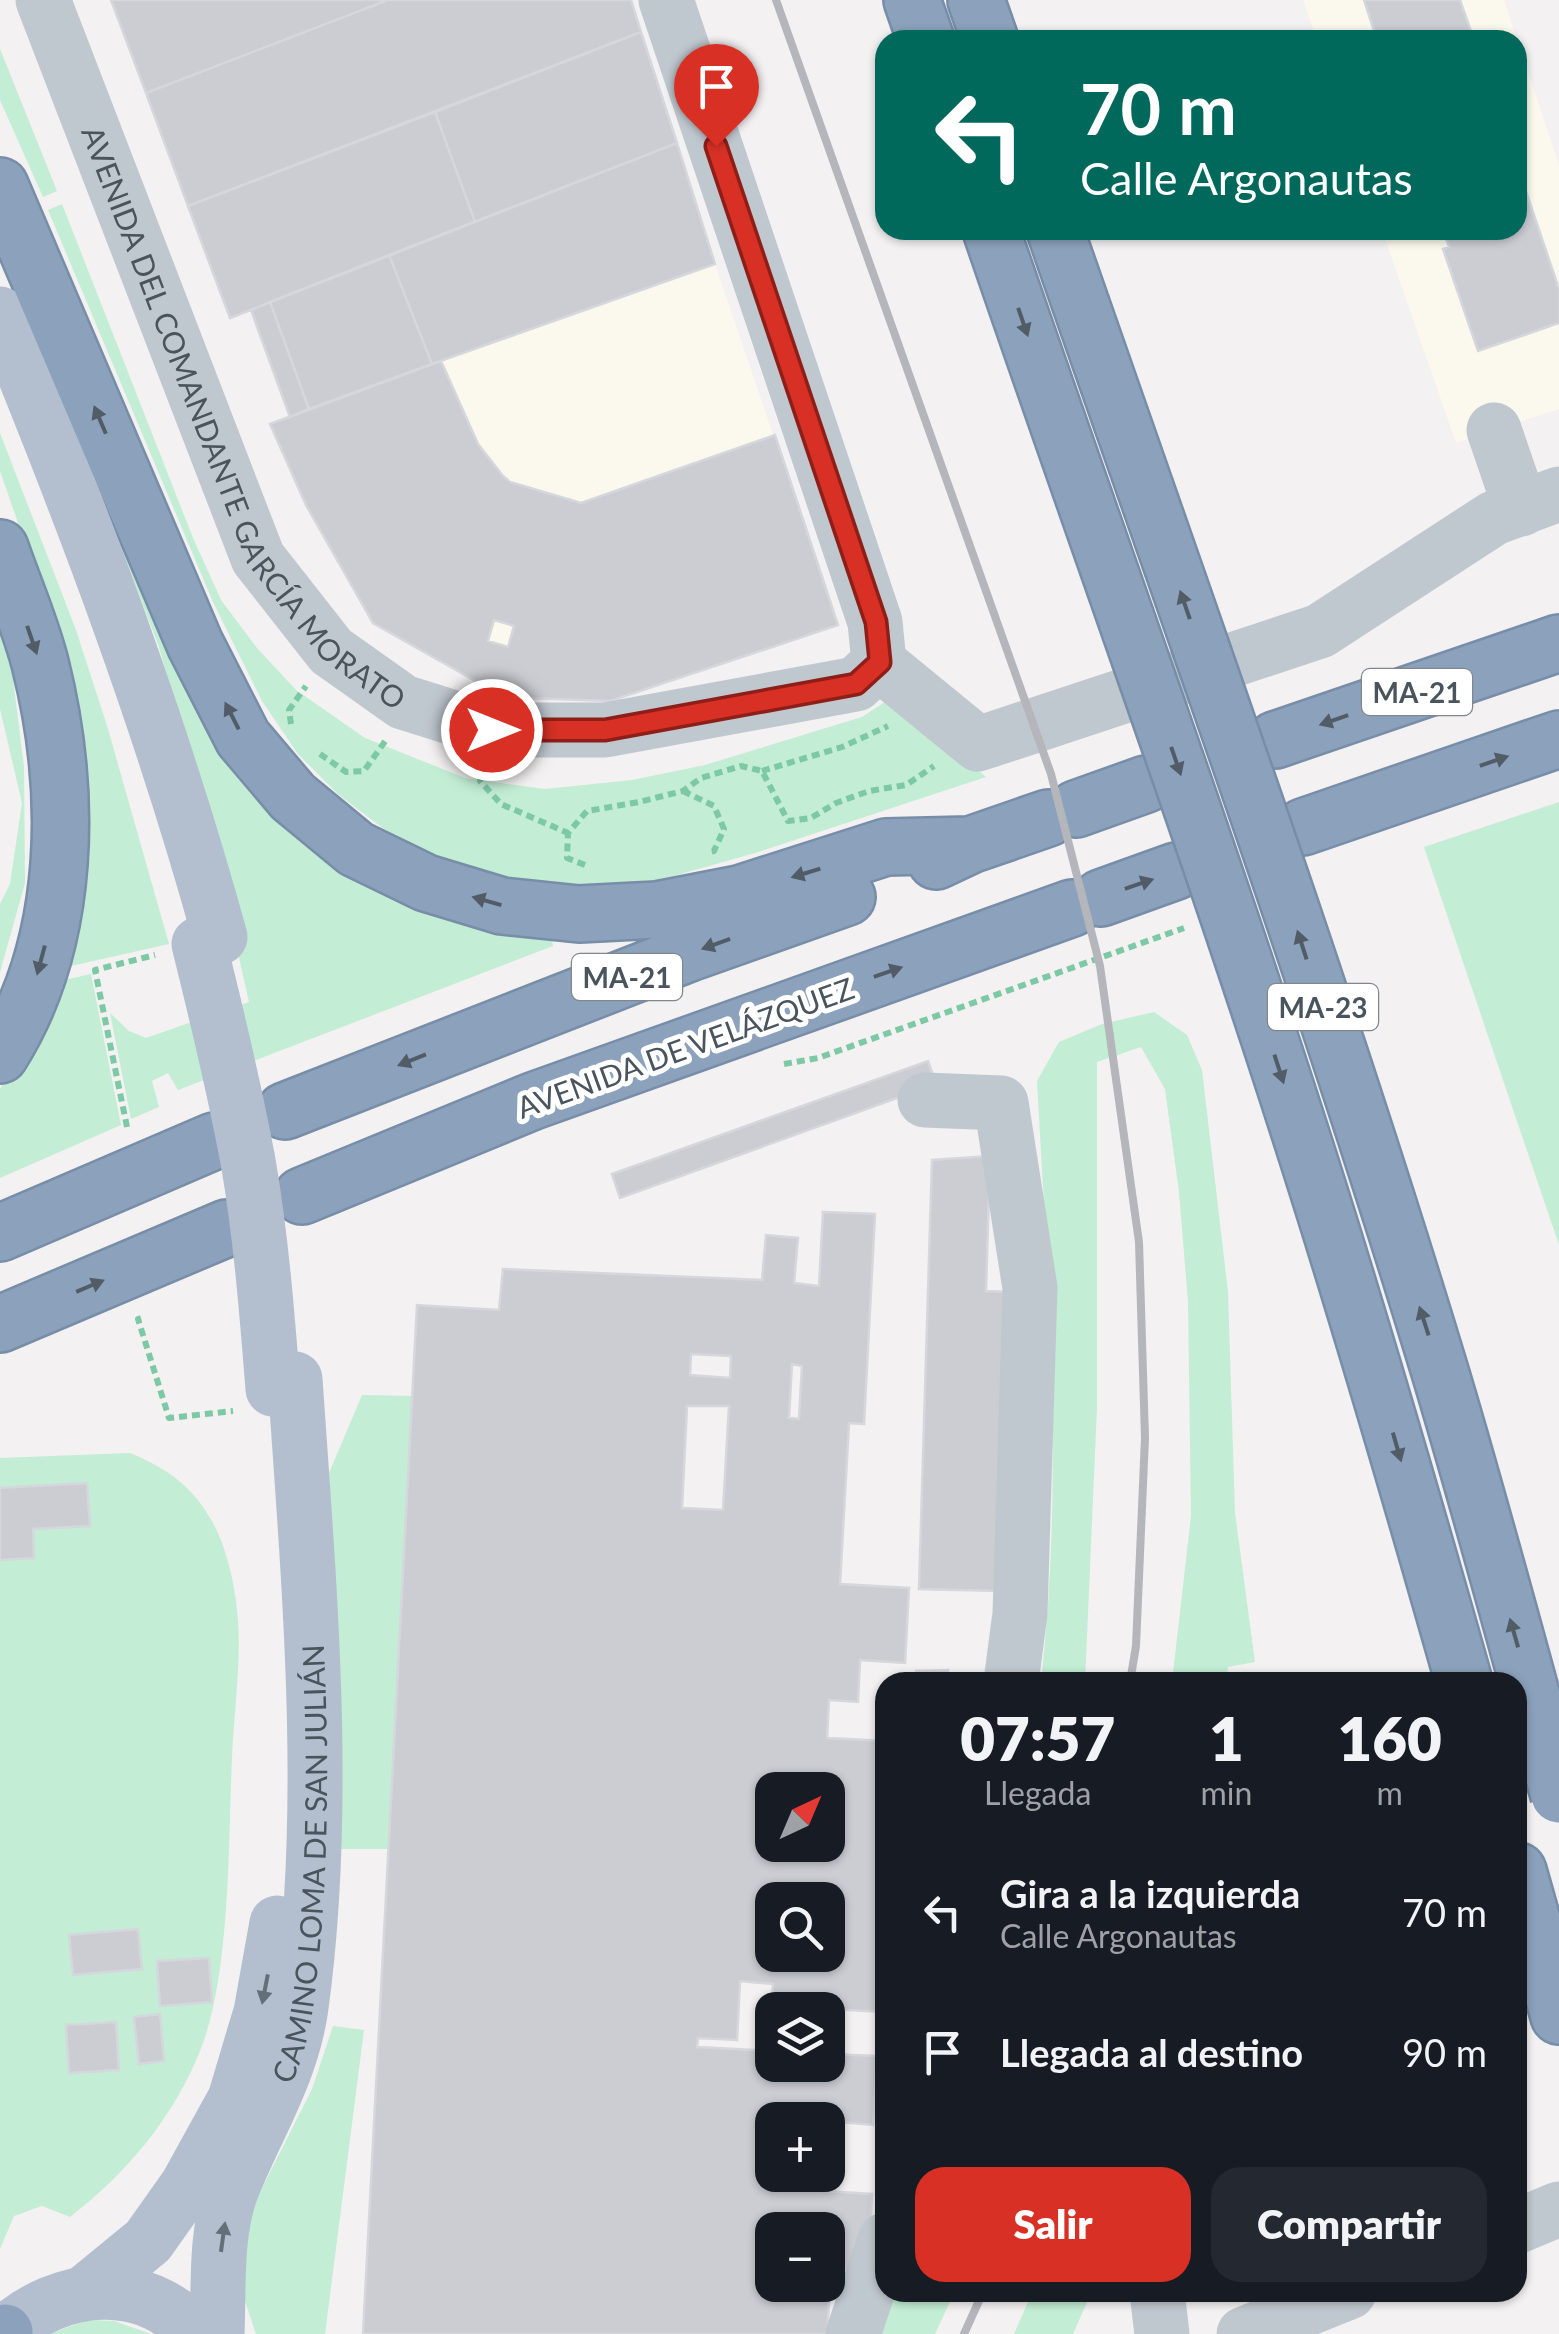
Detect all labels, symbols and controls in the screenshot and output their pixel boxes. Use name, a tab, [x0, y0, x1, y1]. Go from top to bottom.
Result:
pin	[674, 44, 759, 147]
icon: arrive	[689, 59, 744, 114]
text: 70 m	[1080, 66, 1237, 150]
icon: left	[915, 70, 1045, 200]
street label: AVENIDA DEL COMANDANTE GARCÍA MORATO	[75, 120, 413, 716]
text: Calle Argonautas	[1080, 151, 1413, 205]
one-way arrow	[1016, 308, 1031, 338]
one-way arrow	[92, 405, 108, 435]
one-way arrow	[1177, 589, 1192, 619]
one-way arrow	[25, 625, 40, 655]
road number: MA-21	[1362, 669, 1472, 715]
position arrow	[440, 678, 544, 782]
one-way arrow	[224, 702, 241, 731]
one-way arrow	[1319, 713, 1349, 728]
one-way arrow	[1169, 747, 1184, 777]
one-way arrow	[1479, 753, 1509, 768]
one-way arrow	[791, 866, 821, 881]
one-way arrow	[1124, 876, 1154, 891]
one-way arrow	[471, 893, 502, 909]
one-way arrow	[1293, 930, 1308, 960]
one-way arrow	[700, 937, 730, 952]
one-way arrow	[33, 945, 49, 976]
road number: MA-21	[572, 954, 682, 1000]
one-way arrow	[874, 964, 904, 979]
street label: AVENIDA DE VELÁZQUEZ	[512, 969, 858, 1125]
road number: MA-23	[1268, 984, 1378, 1030]
one-way arrow	[397, 1052, 427, 1068]
one-way arrow	[1273, 1055, 1288, 1085]
one-way arrow	[75, 1278, 105, 1294]
one-way arrow	[1416, 1305, 1431, 1336]
one-way arrow	[1390, 1432, 1405, 1462]
one-way arrow	[1505, 1618, 1521, 1649]
street label: CAMINO LOMA DE SAN JULIÁN	[264, 1644, 333, 2087]
text: 07:57	[960, 1702, 1115, 1774]
text: 1	[1209, 1702, 1244, 1774]
text: 160	[1337, 1702, 1442, 1774]
north arrow	[755, 1772, 845, 1862]
map controls	[755, 1772, 845, 2302]
text: Llegada	[984, 1773, 1091, 1812]
text: min	[1200, 1773, 1252, 1812]
text: m	[1376, 1773, 1403, 1812]
text: Gira a la izquierda	[1000, 1870, 1300, 1916]
button: search	[755, 1882, 845, 1972]
icon: left	[915, 1885, 970, 1940]
text: 70 m	[1402, 1889, 1487, 1935]
text: Calle Argonautas	[1000, 1916, 1237, 1955]
one-way arrow	[257, 1974, 272, 2006]
button: layers	[755, 1992, 845, 2082]
icon: arrive	[915, 2025, 970, 2080]
text: Llegada al destino	[1000, 2029, 1303, 2075]
text: 90 m	[1402, 2029, 1487, 2075]
button: +	[755, 2102, 845, 2192]
button: Salir	[915, 2167, 1191, 2282]
button: Compartir	[1211, 2167, 1487, 2282]
button: −	[755, 2212, 845, 2302]
one-way arrow	[215, 2220, 231, 2252]

